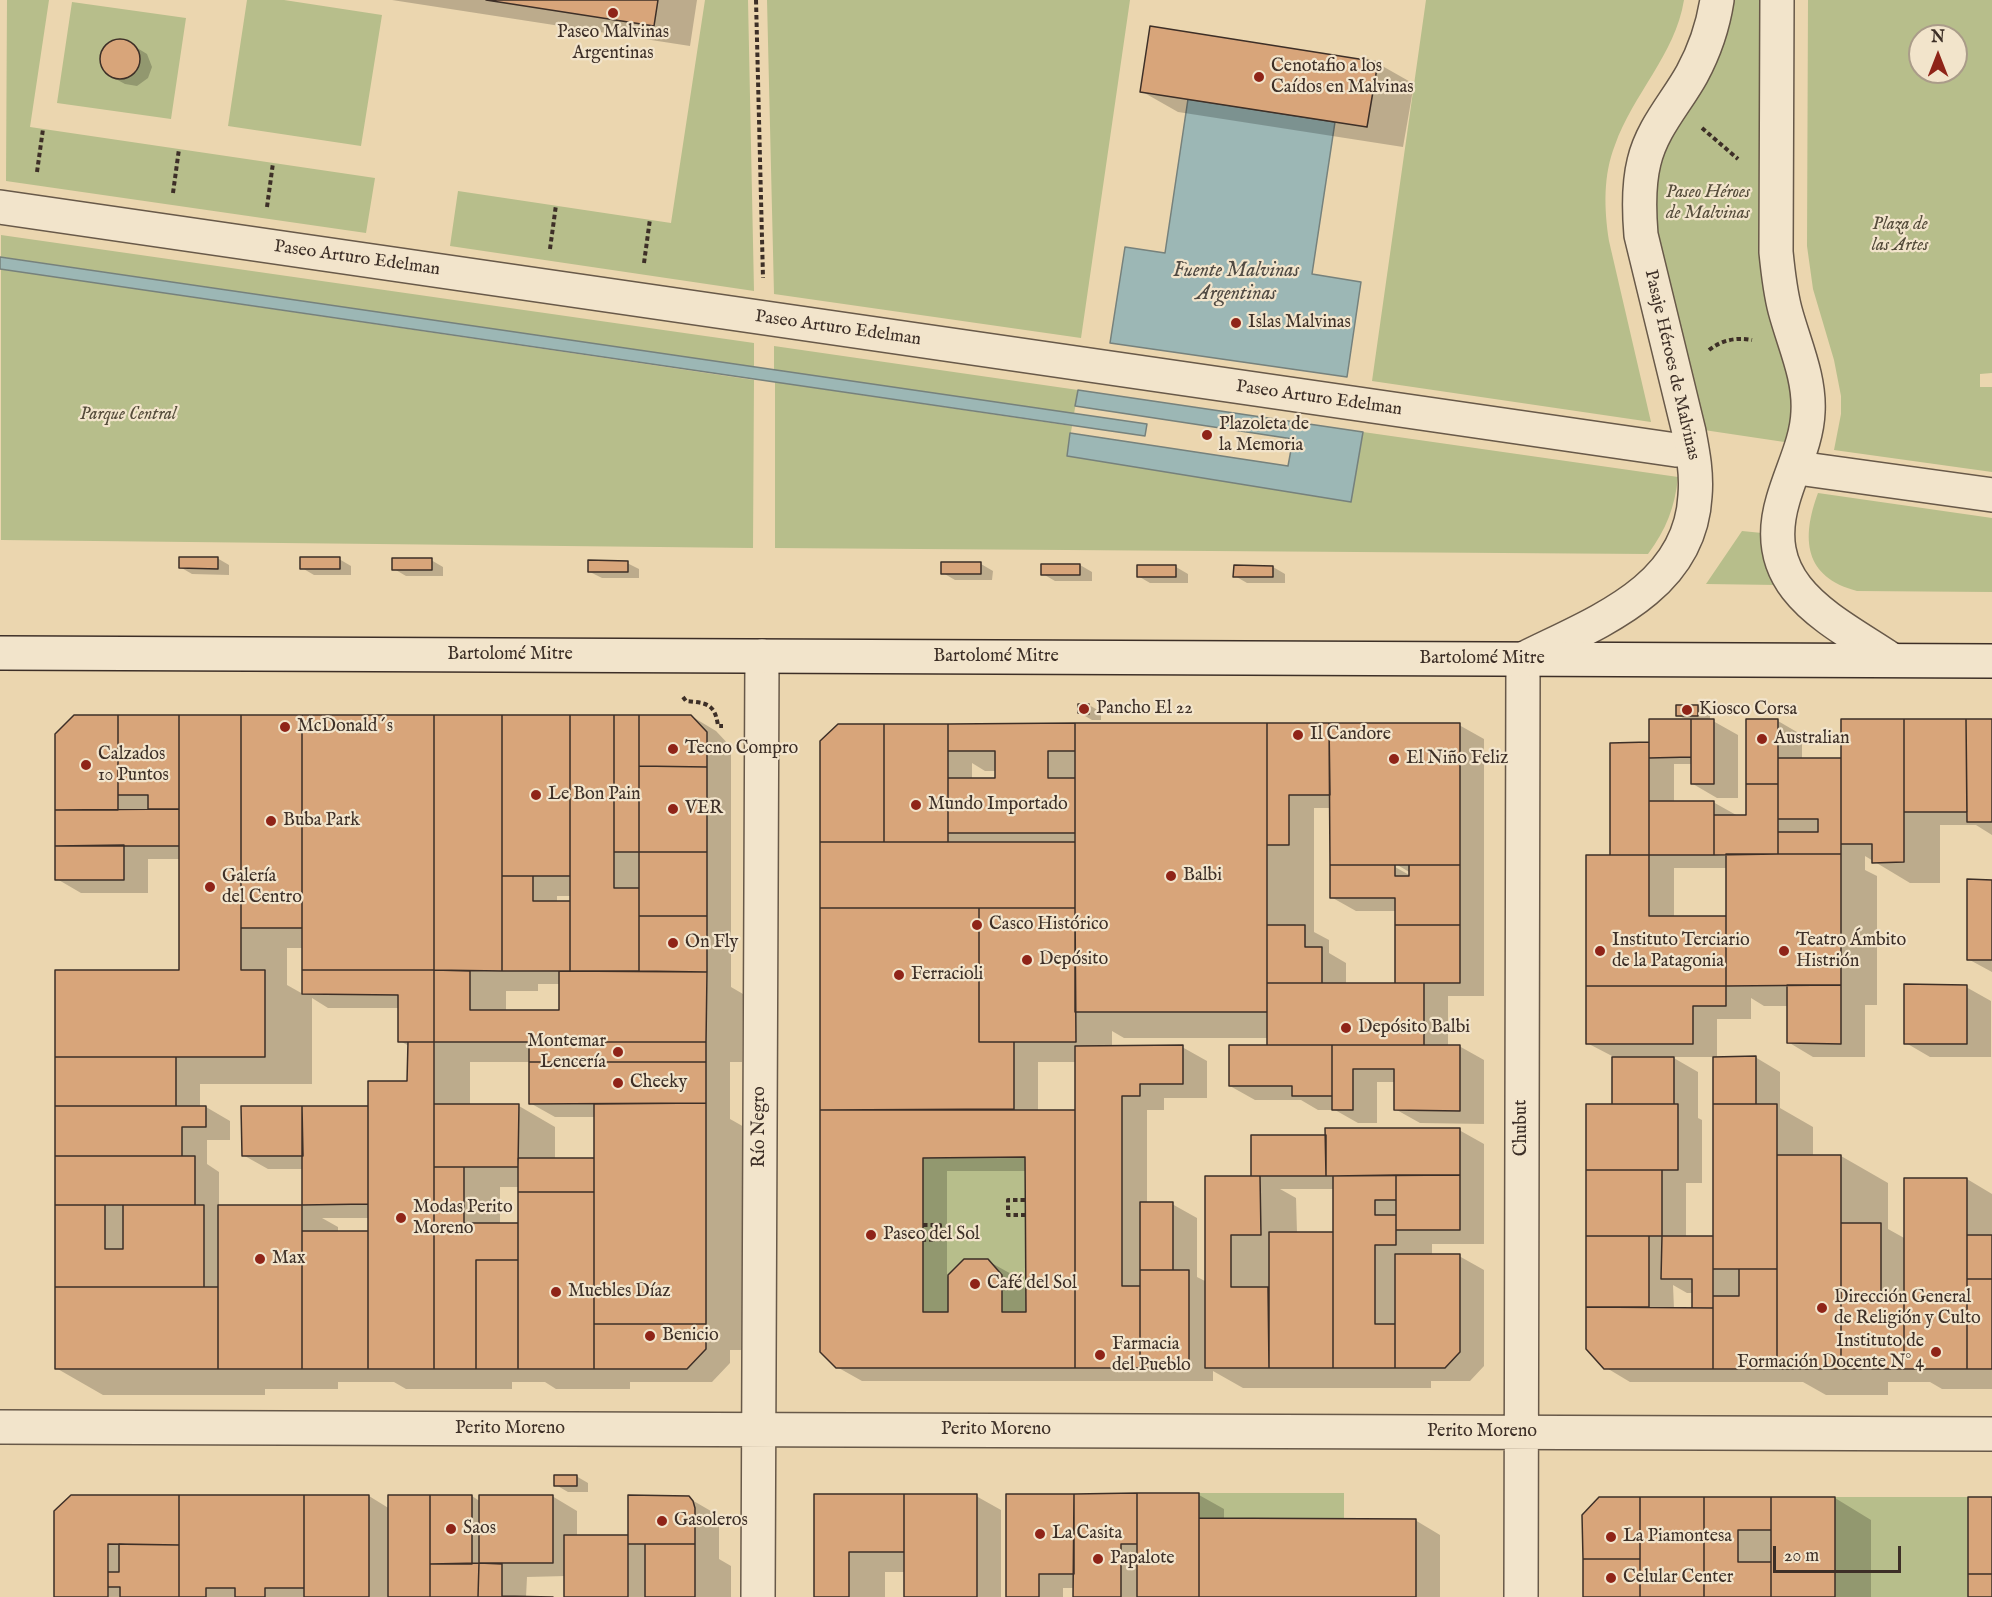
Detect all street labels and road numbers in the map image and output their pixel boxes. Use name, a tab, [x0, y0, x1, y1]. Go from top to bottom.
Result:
street label: Paseo Arturo Edelman	[273, 237, 441, 281]
street label: Pasaje Héroes de Malvinas	[1639, 268, 1703, 462]
street label: Paseo Arturo Edelman	[754, 307, 922, 351]
street label: Paseo Arturo Edelman	[1235, 377, 1403, 421]
street label: Bartolomé Mitre	[447, 644, 573, 666]
street label: Bartolomé Mitre	[933, 646, 1059, 668]
street label: Bartolomé Mitre	[1419, 648, 1545, 670]
street label: Río Negro	[749, 1086, 771, 1168]
street label: Chubut	[1511, 1100, 1533, 1156]
street label: Perito Moreno	[455, 1418, 565, 1440]
street label: Perito Moreno	[941, 1419, 1051, 1441]
street label: Perito Moreno	[1427, 1421, 1537, 1443]

